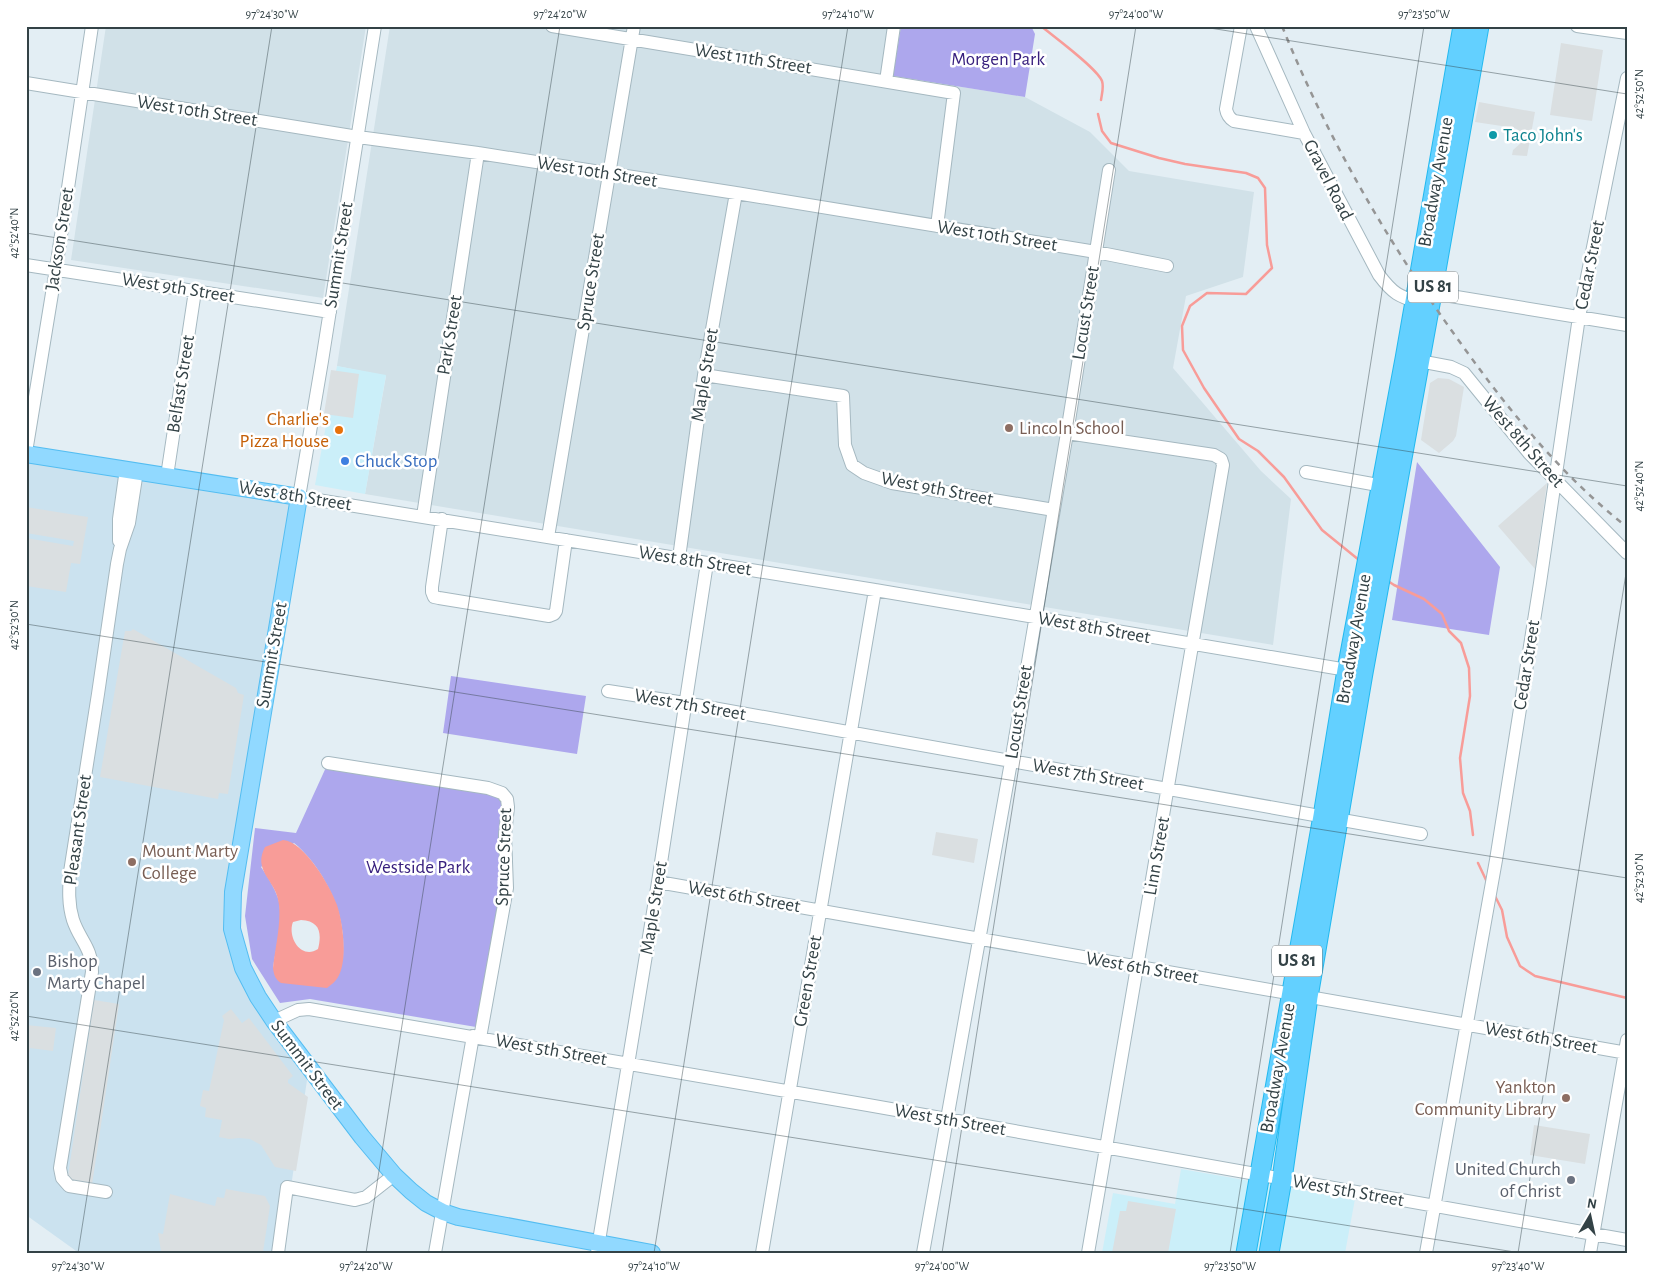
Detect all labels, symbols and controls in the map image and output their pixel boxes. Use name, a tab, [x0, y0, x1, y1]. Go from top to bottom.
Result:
text: 97°24'30"W	[246, 8, 299, 20]
text: 97°24'20"W	[533, 8, 587, 20]
text: 97°24'10"W	[822, 8, 874, 20]
text: 97°24'00"W	[1109, 8, 1163, 20]
text: 97°23'50"W	[1398, 8, 1450, 20]
street label: West 11th Street	[693, 40, 813, 78]
park label: Morgen Park	[951, 50, 1045, 69]
text: 42°52'50"N	[1633, 69, 1645, 119]
street label: West 10th Street	[136, 92, 258, 130]
street label: Broadway Avenue	[1415, 115, 1457, 249]
place label: Taco John's	[1503, 126, 1583, 145]
marker: Taco John's	[1487, 129, 1499, 141]
street label: Gravel Road	[1300, 137, 1356, 223]
street label: West 10th Street	[536, 153, 658, 191]
street label: Jackson Street	[42, 186, 78, 292]
street label: Summit Street	[321, 201, 357, 309]
text: 42°52'40"N	[8, 208, 20, 258]
street label: West 10th Street	[936, 217, 1058, 255]
street label: Cedar Street	[1572, 219, 1608, 311]
street label: Spruce Street	[574, 232, 608, 332]
street label: Locust Street	[1069, 265, 1103, 361]
street label: West 9th Street	[120, 270, 236, 306]
road number: US 81	[1408, 272, 1458, 302]
street label: Park Street	[434, 294, 466, 376]
street label: Maple Street	[688, 327, 722, 423]
street label: Belfast Street	[164, 334, 198, 434]
street label: West 8th Street	[1478, 393, 1568, 491]
place label: Charlie's Pizza House	[240, 410, 329, 451]
place label: Lincoln School	[1019, 419, 1125, 438]
marker: Lincoln School	[1003, 422, 1015, 434]
marker: Charlie's Pizza House	[333, 424, 345, 436]
place label: Chuck Stop	[355, 452, 437, 471]
marker: Chuck Stop	[339, 455, 351, 467]
text: 42°52'40"N	[1633, 461, 1645, 511]
street label: West 9th Street	[879, 469, 995, 509]
street label: West 8th Street	[237, 478, 353, 514]
street label: West 8th Street	[637, 543, 753, 579]
street label: Broadway Avenue	[1333, 572, 1375, 706]
text: 42°52'30"N	[8, 600, 20, 650]
street label: Summit Street	[253, 601, 291, 709]
street label: West 8th Street	[1036, 609, 1152, 647]
street label: Cedar Street	[1511, 619, 1543, 711]
street label: Locust Street	[1002, 664, 1036, 760]
street label: West 7th Street	[633, 686, 747, 724]
street label: West 7th Street	[1031, 756, 1145, 794]
street label: Pleasant Street	[61, 773, 95, 887]
street label: Spruce Street	[493, 808, 515, 906]
street label: Linn Street	[1141, 815, 1173, 897]
place label: Mount Marty College	[142, 842, 238, 883]
text: 42°52'30"N	[1633, 853, 1645, 903]
marker: Mount Marty College	[126, 856, 138, 868]
park label: Westside Park	[366, 858, 470, 877]
street label: Maple Street	[637, 860, 671, 956]
street label: West 6th Street	[686, 878, 802, 916]
street label: Green Street	[791, 934, 825, 1028]
road number: US 81	[1272, 946, 1322, 976]
street label: West 6th Street	[1084, 949, 1200, 987]
place label: Bishop Marty Chapel	[47, 952, 146, 993]
marker: Bishop Marty Chapel	[31, 966, 43, 978]
text: 42°52'20"N	[8, 991, 20, 1041]
street label: Broadway Avenue	[1257, 1001, 1299, 1135]
street label: Summit Street	[267, 1016, 347, 1114]
street label: West 6th Street	[1483, 1019, 1599, 1057]
street label: West 5th Street	[494, 1031, 608, 1069]
place label: Yankton Community Library	[1415, 1078, 1556, 1119]
marker: Yankton Community Library	[1560, 1092, 1572, 1104]
street label: West 5th Street	[893, 1101, 1007, 1139]
place label: United Church of Christ	[1455, 1160, 1561, 1201]
street label: West 5th Street	[1291, 1172, 1405, 1210]
marker: United Church of Christ	[1565, 1174, 1577, 1186]
north arrow	[1566, 1192, 1616, 1242]
text: N	[1586, 1196, 1598, 1212]
text: 97°24'30"W	[52, 1260, 105, 1272]
text: 97°24'20"W	[339, 1260, 393, 1272]
text: 97°24'10"W	[628, 1260, 680, 1272]
text: 97°24'00"W	[915, 1260, 969, 1272]
text: 97°23'50"W	[1204, 1260, 1256, 1272]
text: 97°23'40"W	[1492, 1260, 1545, 1272]

